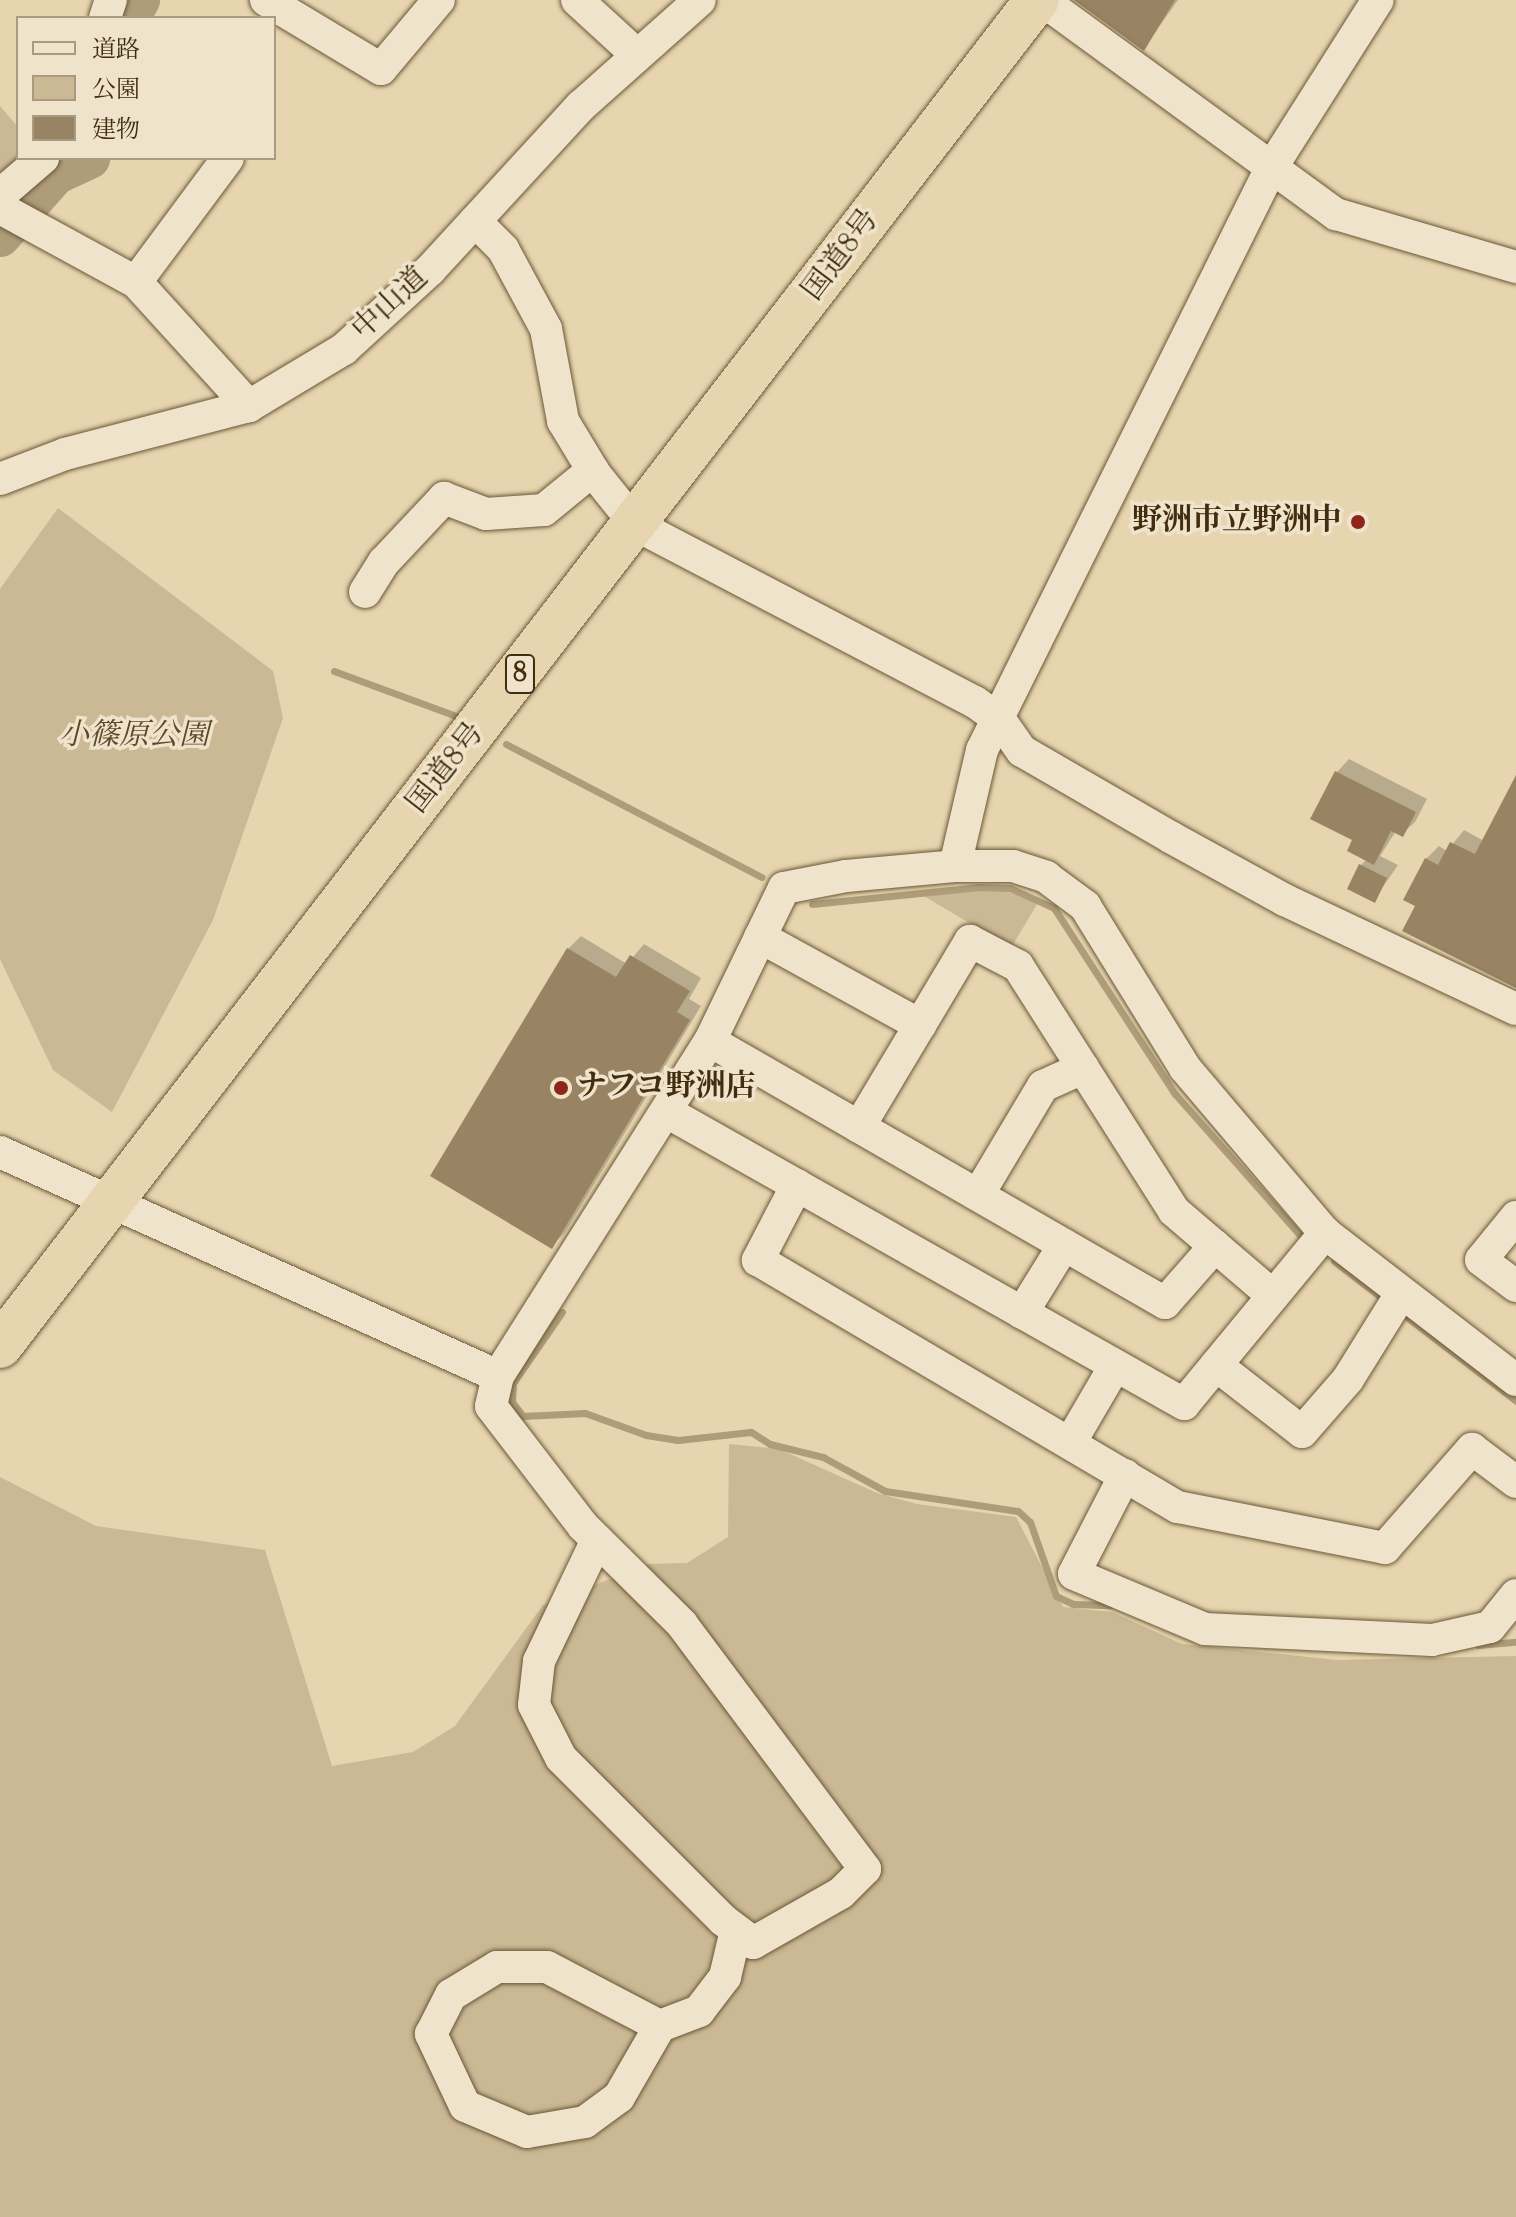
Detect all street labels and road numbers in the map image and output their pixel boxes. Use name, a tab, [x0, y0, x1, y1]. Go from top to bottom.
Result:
street label: 国道8号	[796, 203, 888, 309]
street label: 中山道	[346, 261, 436, 349]
road number: 8	[504, 650, 536, 698]
street label: 国道8号	[400, 717, 494, 821]

